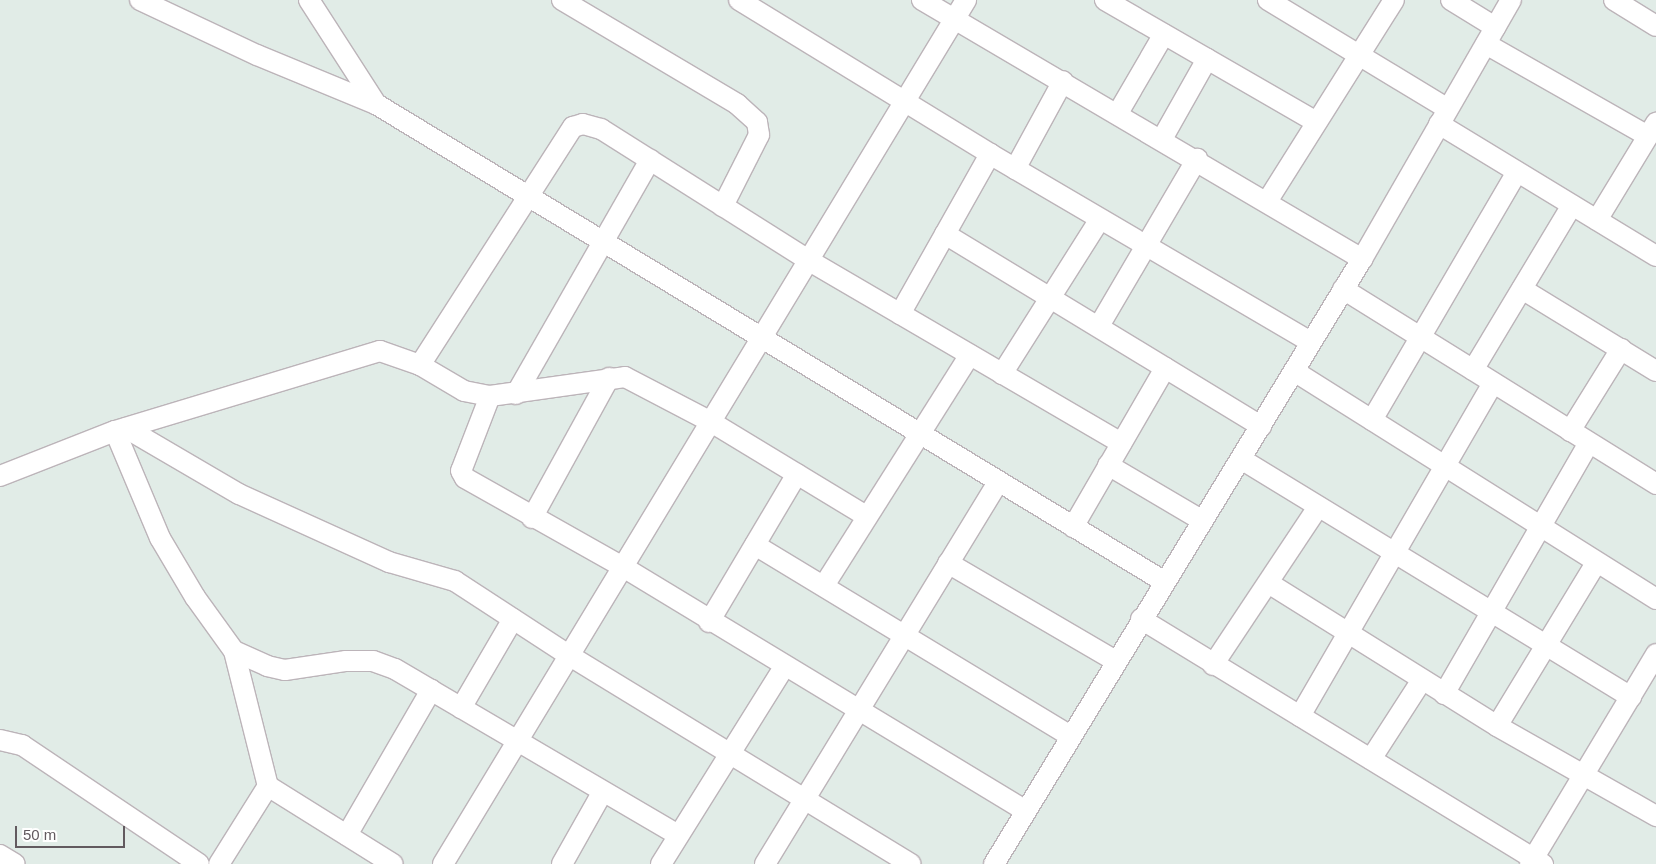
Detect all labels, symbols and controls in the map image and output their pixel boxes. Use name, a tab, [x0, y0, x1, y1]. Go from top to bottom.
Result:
scale bar	[18, 816, 128, 848]
text: 50 m	[23, 826, 56, 843]

